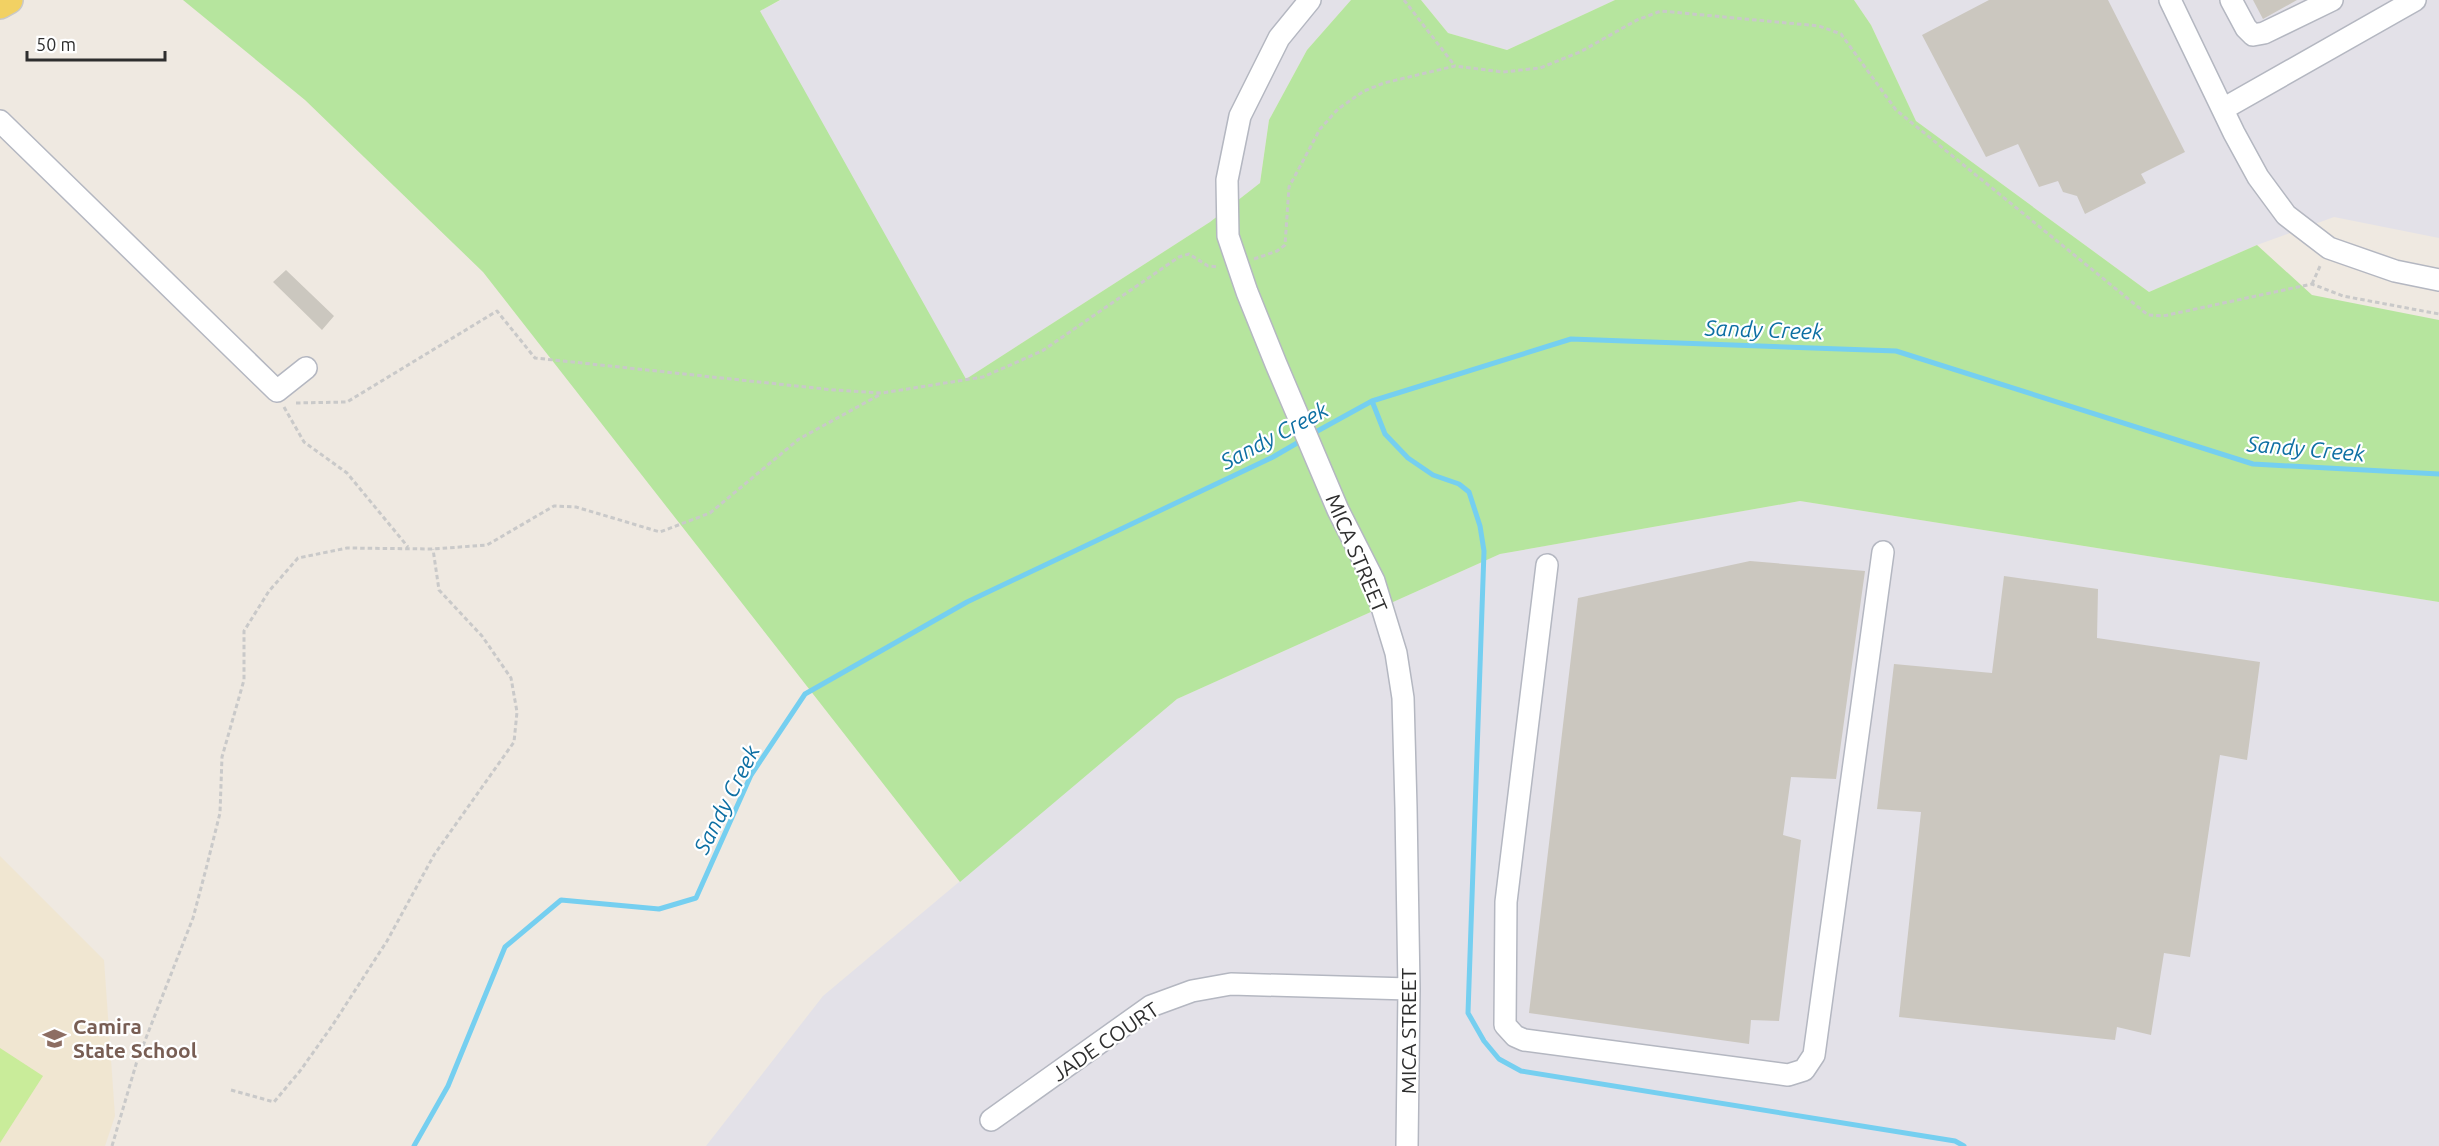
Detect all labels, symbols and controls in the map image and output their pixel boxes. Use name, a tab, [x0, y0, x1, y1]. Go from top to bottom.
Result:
scale bar	[27, 24, 165, 62]
text: 50 m	[36, 34, 76, 54]
water label: Sandy Creek	[1703, 314, 1824, 344]
water label: Sandy Creek	[1215, 396, 1333, 474]
water label: Sandy Creek	[2245, 430, 2367, 466]
street label: MICA STREET	[1321, 490, 1393, 616]
water label: Sandy Creek	[687, 740, 764, 858]
street label: MICA STREET	[1396, 967, 1420, 1094]
street label: JADE COURT	[1047, 996, 1163, 1085]
place label: Camira State School	[73, 1014, 197, 1062]
school or university icon: Camira State School	[42, 1025, 68, 1051]

